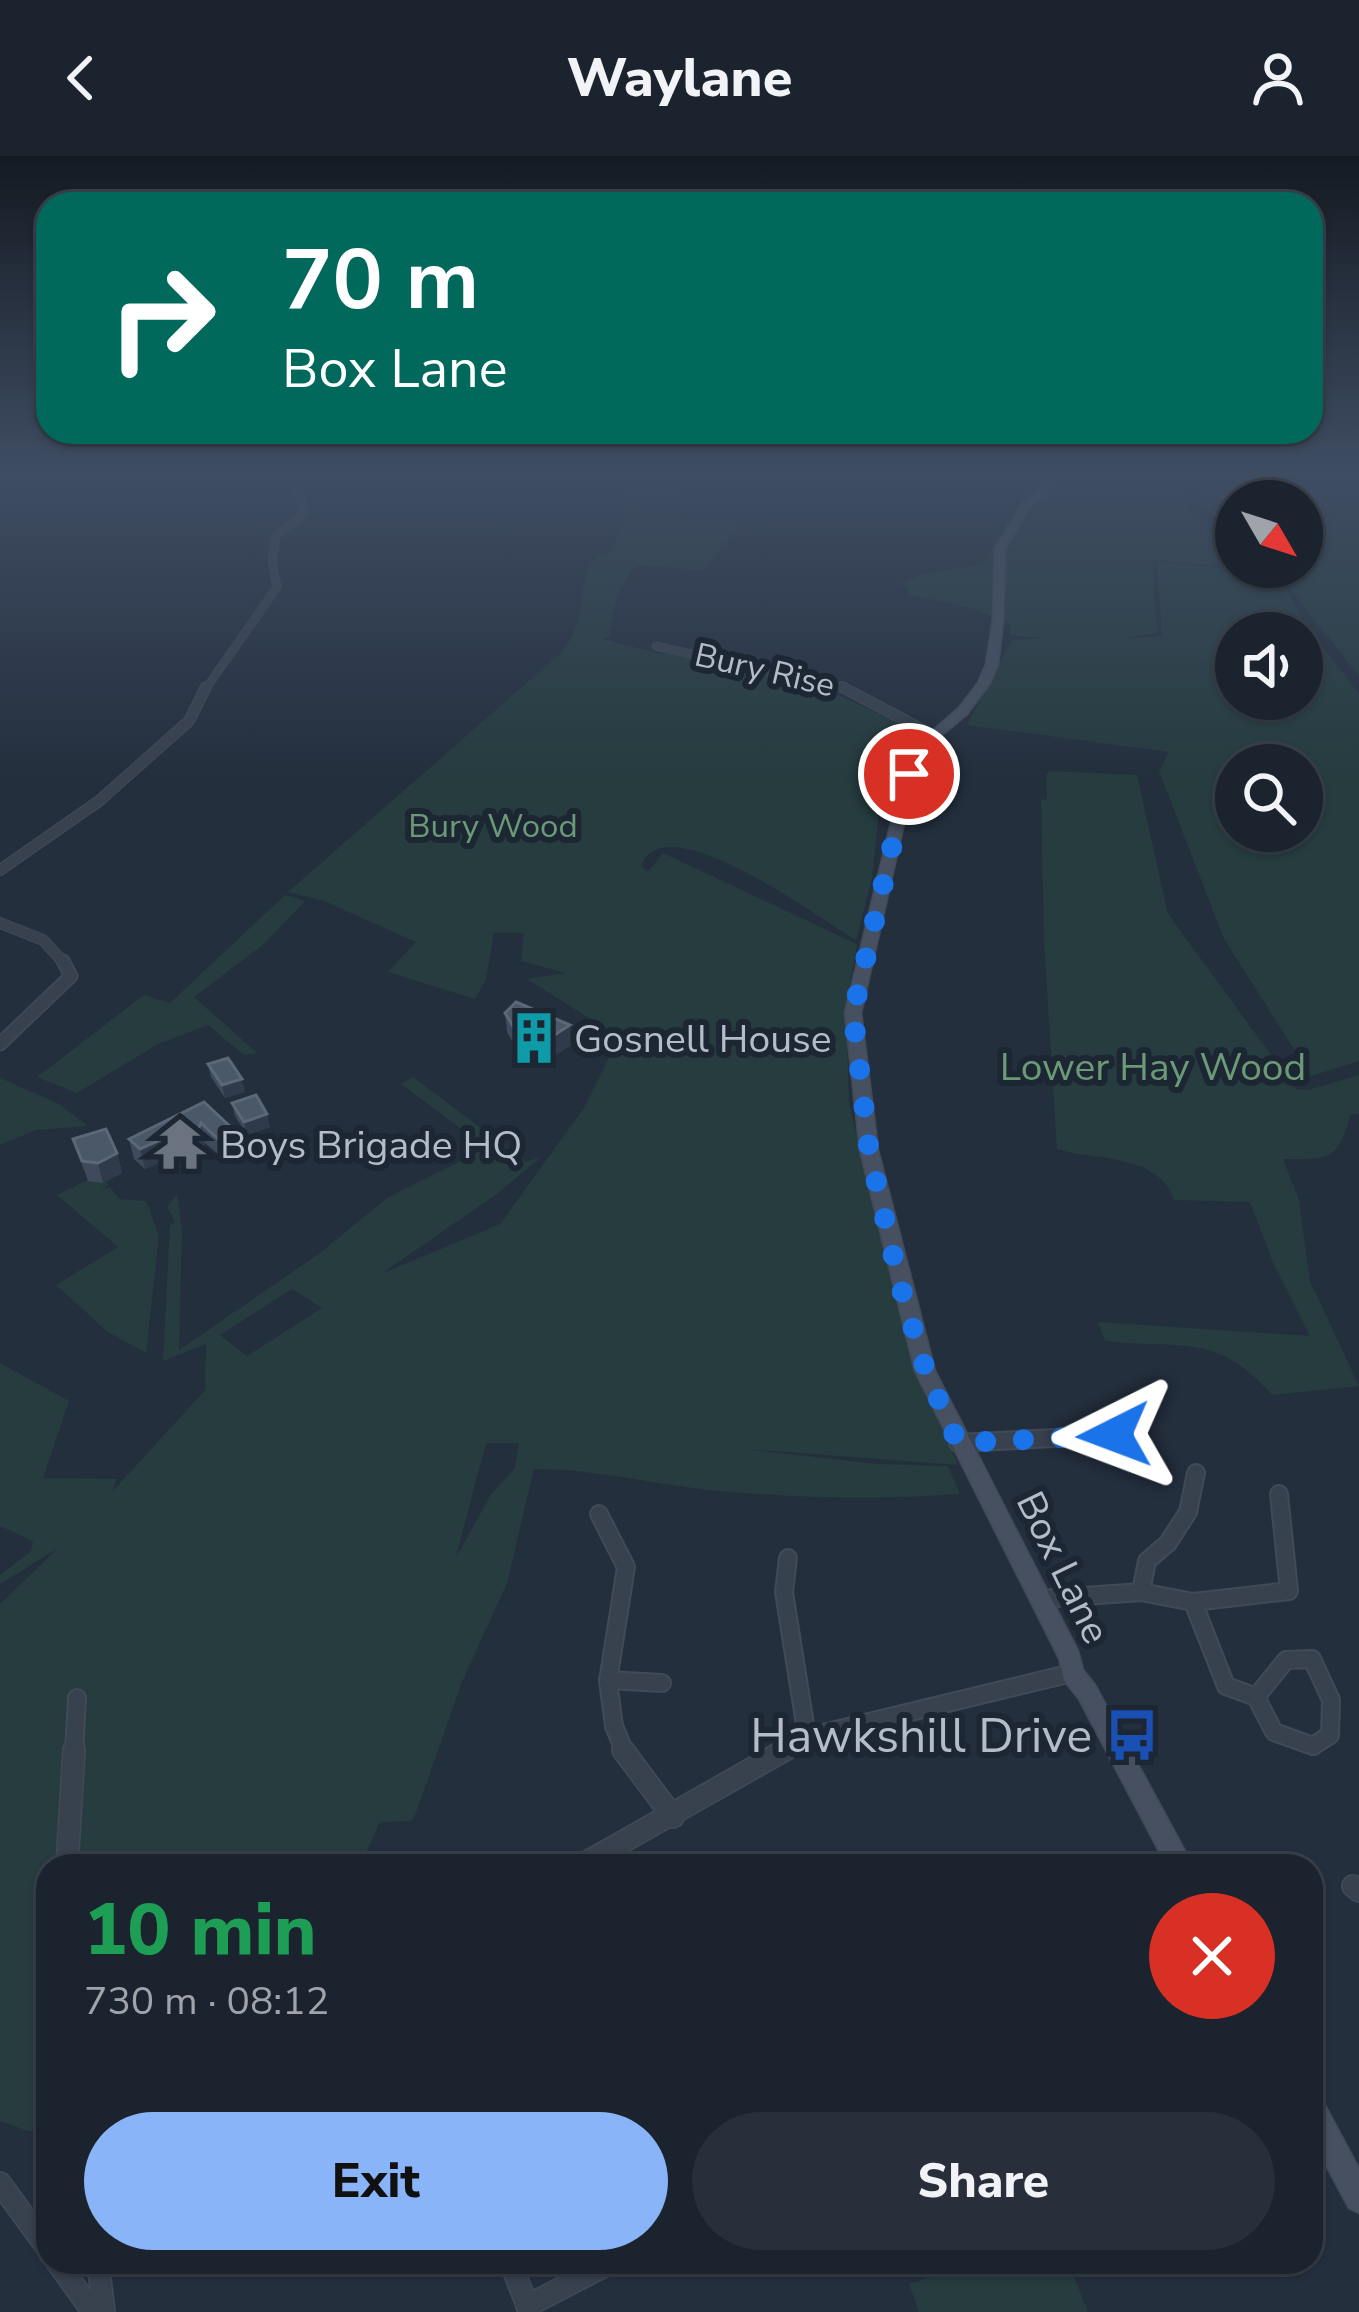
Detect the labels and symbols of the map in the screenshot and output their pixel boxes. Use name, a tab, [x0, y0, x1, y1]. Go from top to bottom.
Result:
north arrow	[1215, 480, 1323, 588]
street label: Bury Rise	[690, 633, 839, 708]
pin	[858, 723, 960, 825]
park label: Bury Wood	[408, 804, 578, 849]
building icon: Gosnell House	[505, 1009, 563, 1067]
place label: Gosnell House	[574, 1013, 832, 1066]
park label: Lower Hay Wood	[1000, 1041, 1306, 1094]
temple icon: Boys Brigade HQ	[151, 1115, 209, 1173]
place label: Boys Brigade HQ	[220, 1119, 522, 1172]
position arrow	[1051, 1372, 1177, 1498]
street label: Box Lane	[1003, 1483, 1122, 1652]
place label: Hawkshill Drive	[750, 1703, 1092, 1769]
bus stop icon: Hawkshill Drive	[1103, 1706, 1161, 1764]

